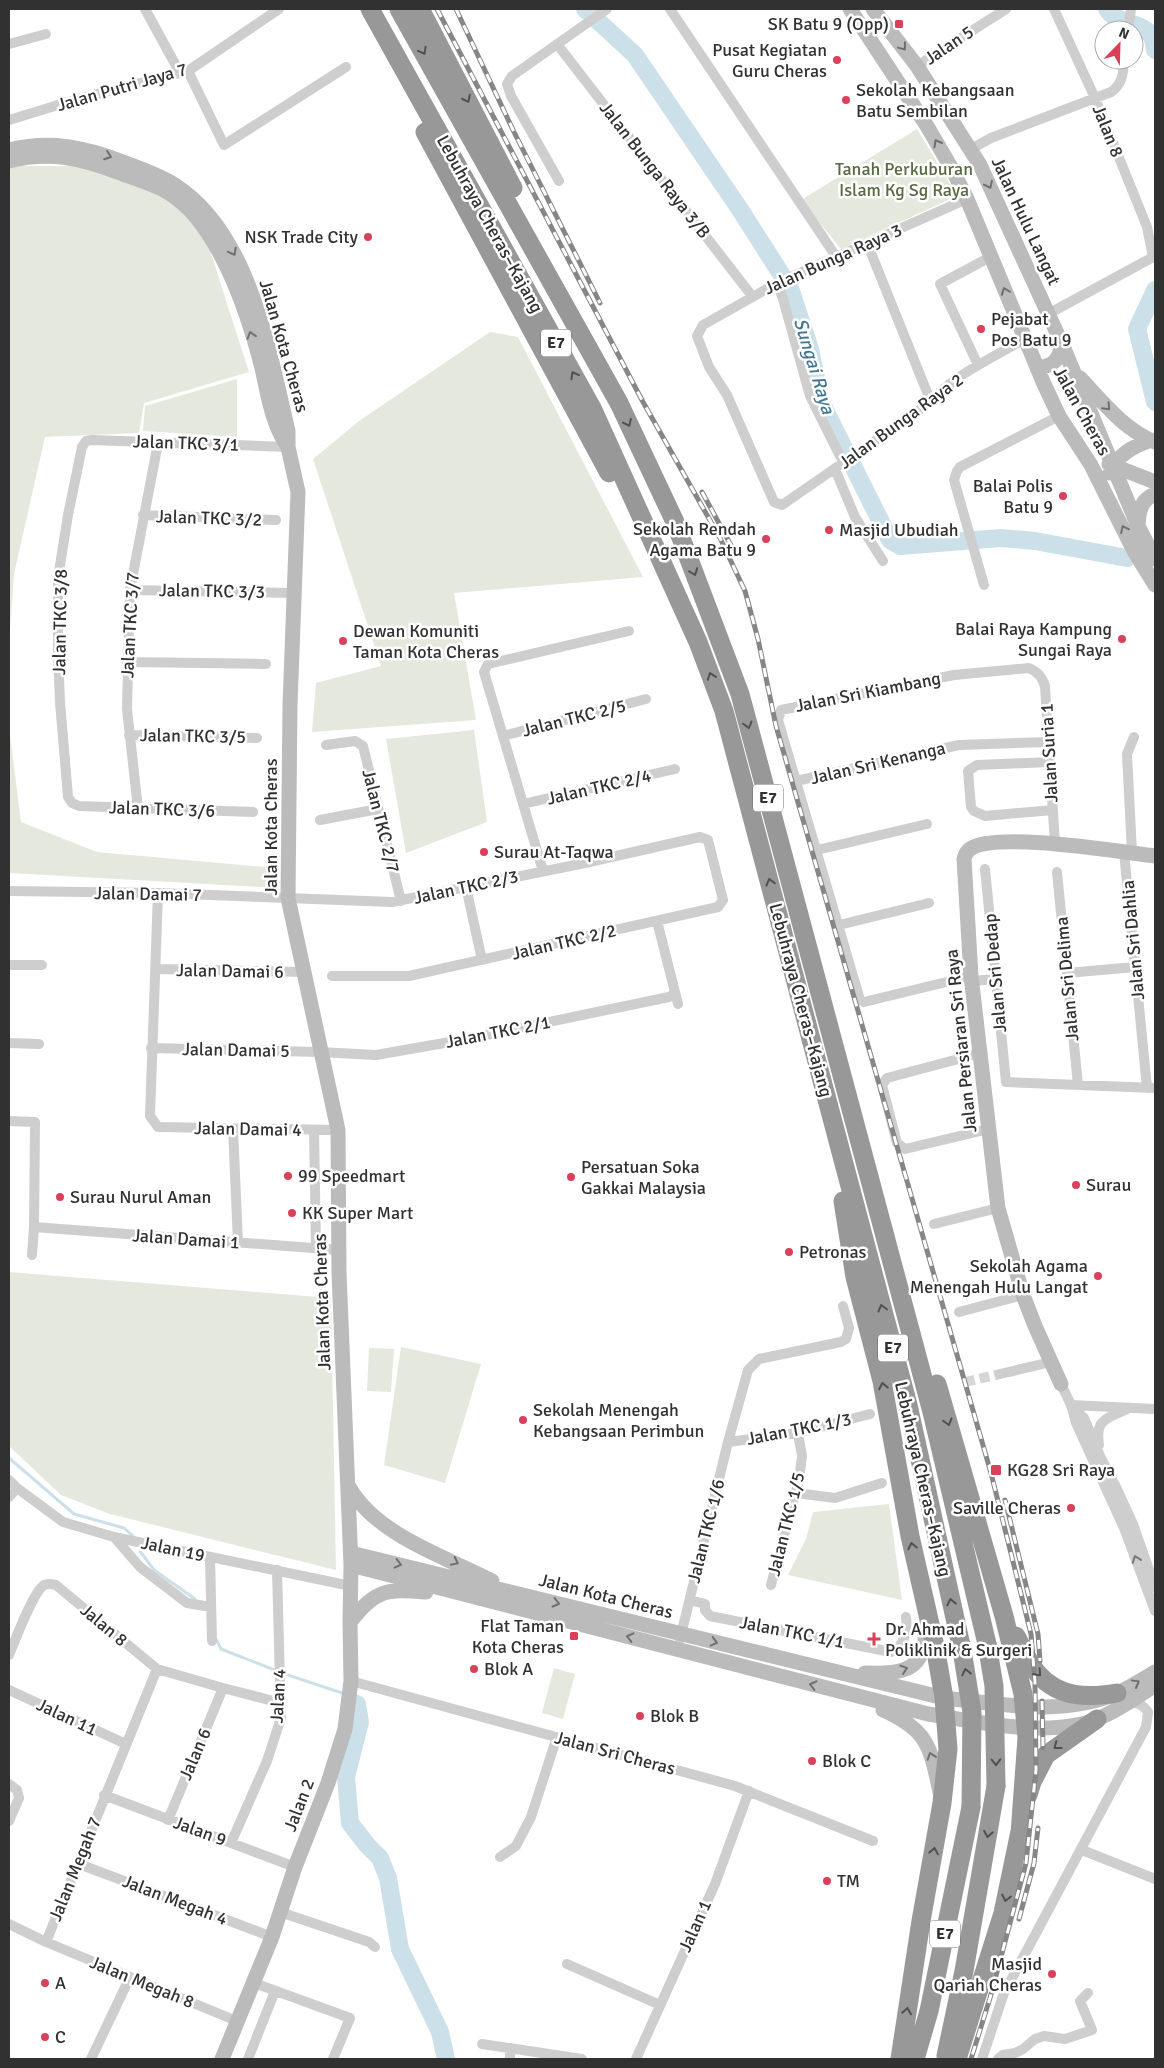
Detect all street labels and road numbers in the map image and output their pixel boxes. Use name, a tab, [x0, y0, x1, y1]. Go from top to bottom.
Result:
street label: Jalan 5	[920, 21, 978, 69]
street label: Jalan Putri Jaya 7	[54, 58, 190, 116]
street label: Jalan Bunga Raya 3/B	[595, 97, 715, 243]
street label: Jalan 8	[1088, 102, 1128, 160]
street label: Lebuhraya Cheras–Kajang	[432, 131, 548, 317]
street label: Jalan Hulu Langat	[987, 153, 1065, 289]
street label: Jalan Bunga Raya 3	[761, 219, 905, 299]
street label: Jalan Kota Cheras	[255, 277, 314, 415]
road number: E7	[541, 329, 571, 356]
street label: Jalan Cheras	[1049, 363, 1115, 459]
street label: Jalan Bunga Raya 2	[834, 368, 968, 474]
street label: Jalan TKC 3/1	[133, 430, 239, 456]
street label: Jalan TKC 3/2	[156, 505, 262, 531]
street label: Jalan TKC 3/8	[48, 569, 72, 675]
street label: Jalan TKC 3/7	[116, 571, 144, 679]
street label: Jalan TKC 3/3	[159, 579, 265, 603]
street label: Jalan Sri Kiambang	[793, 667, 943, 717]
street label: Jalan TKC 2/5	[520, 694, 628, 742]
street label: Jalan Suria 1	[1035, 703, 1063, 803]
street label: Jalan TKC 3/5	[140, 724, 246, 748]
street label: Jalan Sri Kenanga	[809, 737, 947, 789]
street label: Jalan Kota Cheras	[260, 758, 282, 896]
street label: Jalan TKC 2/4	[545, 764, 653, 810]
street label: Jalan TKC 2/7	[357, 767, 405, 875]
road number: E7	[753, 784, 783, 811]
street label: Jalan TKC 3/6	[109, 796, 215, 822]
street label: Jalan TKC 2/3	[412, 865, 520, 909]
street label: Jalan Sri Dahlia	[1117, 879, 1149, 1001]
street label: Jalan Damai 7	[94, 882, 202, 906]
street label: Lebuhraya Cheras–Kajang	[765, 901, 837, 1099]
street label: Jalan Sri Dedap	[979, 912, 1011, 1034]
street label: Jalan Sri Delima	[1051, 916, 1083, 1042]
street label: Jalan TKC 2/2	[510, 919, 618, 965]
street label: Jalan Persiaran Sri Raya	[940, 948, 982, 1134]
street label: Jalan Damai 6	[176, 959, 284, 983]
street label: Jalan TKC 2/1	[444, 1011, 552, 1053]
street label: Jalan Damai 5	[182, 1038, 290, 1062]
street label: Jalan Damai 4	[194, 1117, 302, 1141]
street label: Jalan Damai 1	[132, 1224, 240, 1254]
street label: Jalan Kota Cheras	[309, 1233, 335, 1371]
road number: E7	[878, 1335, 908, 1362]
street label: Lebuhraya Cheras–Kajang	[890, 1379, 956, 1579]
street label: Jalan TKC 1/3	[745, 1408, 853, 1450]
street label: Jalan TKC 1/5	[762, 1470, 810, 1578]
street label: Jalan TKC 1/6	[682, 1477, 730, 1585]
street label: Jalan 19	[139, 1532, 207, 1566]
street label: Jalan Kota Cheras	[537, 1569, 675, 1623]
street label: Jalan 8	[76, 1599, 132, 1651]
street label: Jalan TKC 1/1	[738, 1611, 846, 1653]
street label: Jalan 4	[266, 1668, 290, 1724]
street label: Jalan 11	[33, 1693, 101, 1741]
street label: Jalan 6	[174, 1725, 216, 1783]
street label: Jalan Sri Cheras	[552, 1726, 678, 1780]
street label: Jalan 2	[279, 1776, 319, 1834]
street label: Jalan 9	[171, 1811, 229, 1851]
street label: Jalan Megah 7	[44, 1814, 106, 1924]
street label: Jalan Megah 4	[119, 1870, 231, 1930]
street label: Jalan 1	[674, 1897, 716, 1955]
road number: E7	[930, 1920, 960, 1948]
street label: Jalan Megah 8	[87, 1951, 197, 2013]

